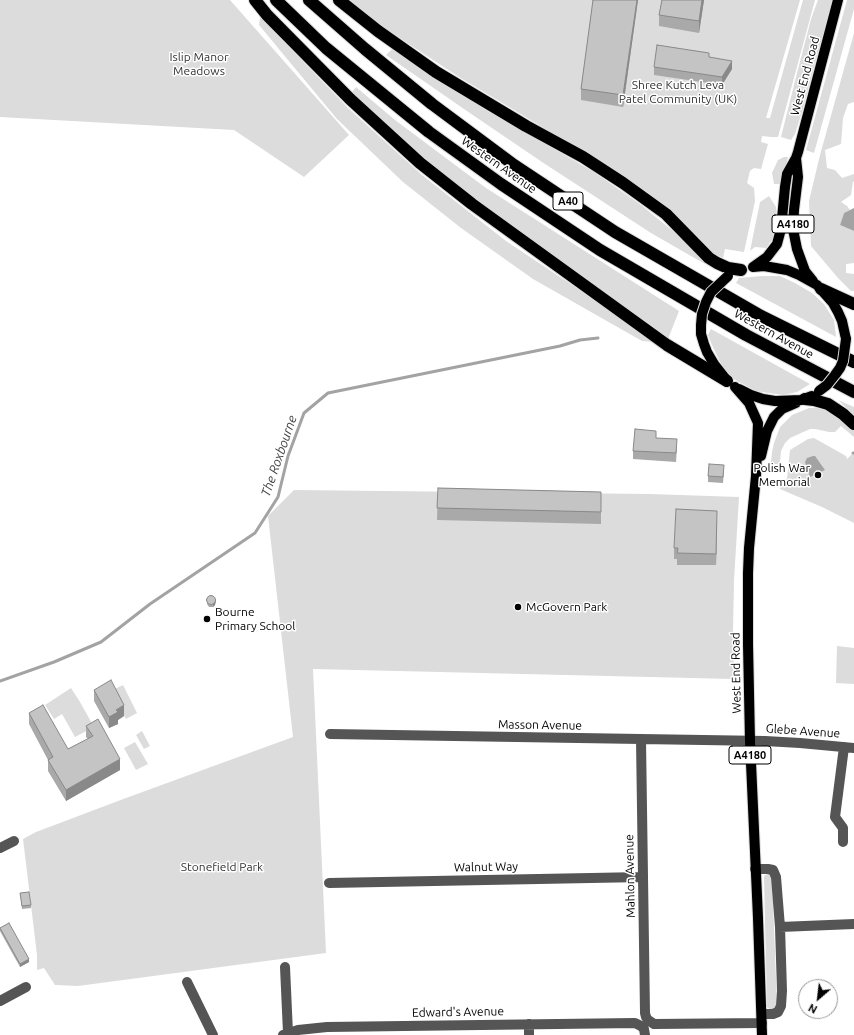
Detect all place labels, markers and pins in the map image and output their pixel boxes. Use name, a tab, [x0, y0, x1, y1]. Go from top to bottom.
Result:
place label: Polish War Memorial	[753, 461, 810, 489]
marker: Polish War Memorial	[813, 470, 823, 480]
place label: McGovern Park	[526, 600, 607, 614]
marker: McGovern Park	[513, 602, 523, 612]
place label: Bourne Primary School	[215, 605, 295, 633]
marker: Bourne Primary School	[202, 614, 212, 624]

